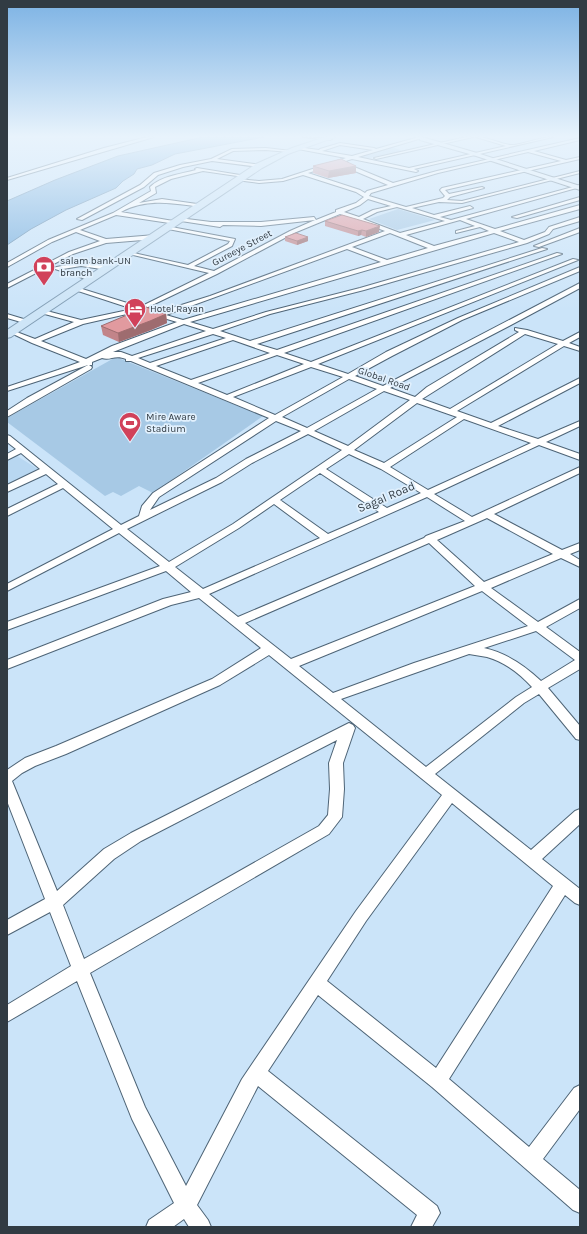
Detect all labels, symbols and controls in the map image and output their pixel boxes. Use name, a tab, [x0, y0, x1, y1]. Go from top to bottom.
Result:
street label: Gureeye Street	[210, 227, 274, 269]
bank icon: salam bank-UN branch	[31, 254, 57, 287]
place label: salam bank-UN branch	[60, 255, 131, 279]
hotel icon: Hotel Rayan	[122, 296, 148, 329]
place label: Hotel Rayan	[150, 303, 204, 315]
street label: Global Road	[356, 364, 412, 394]
sports icon: Mire Aware Stadium	[117, 410, 143, 443]
place label: Mire Aware Stadium	[146, 411, 196, 435]
street label: Sagal Road	[355, 479, 417, 515]

